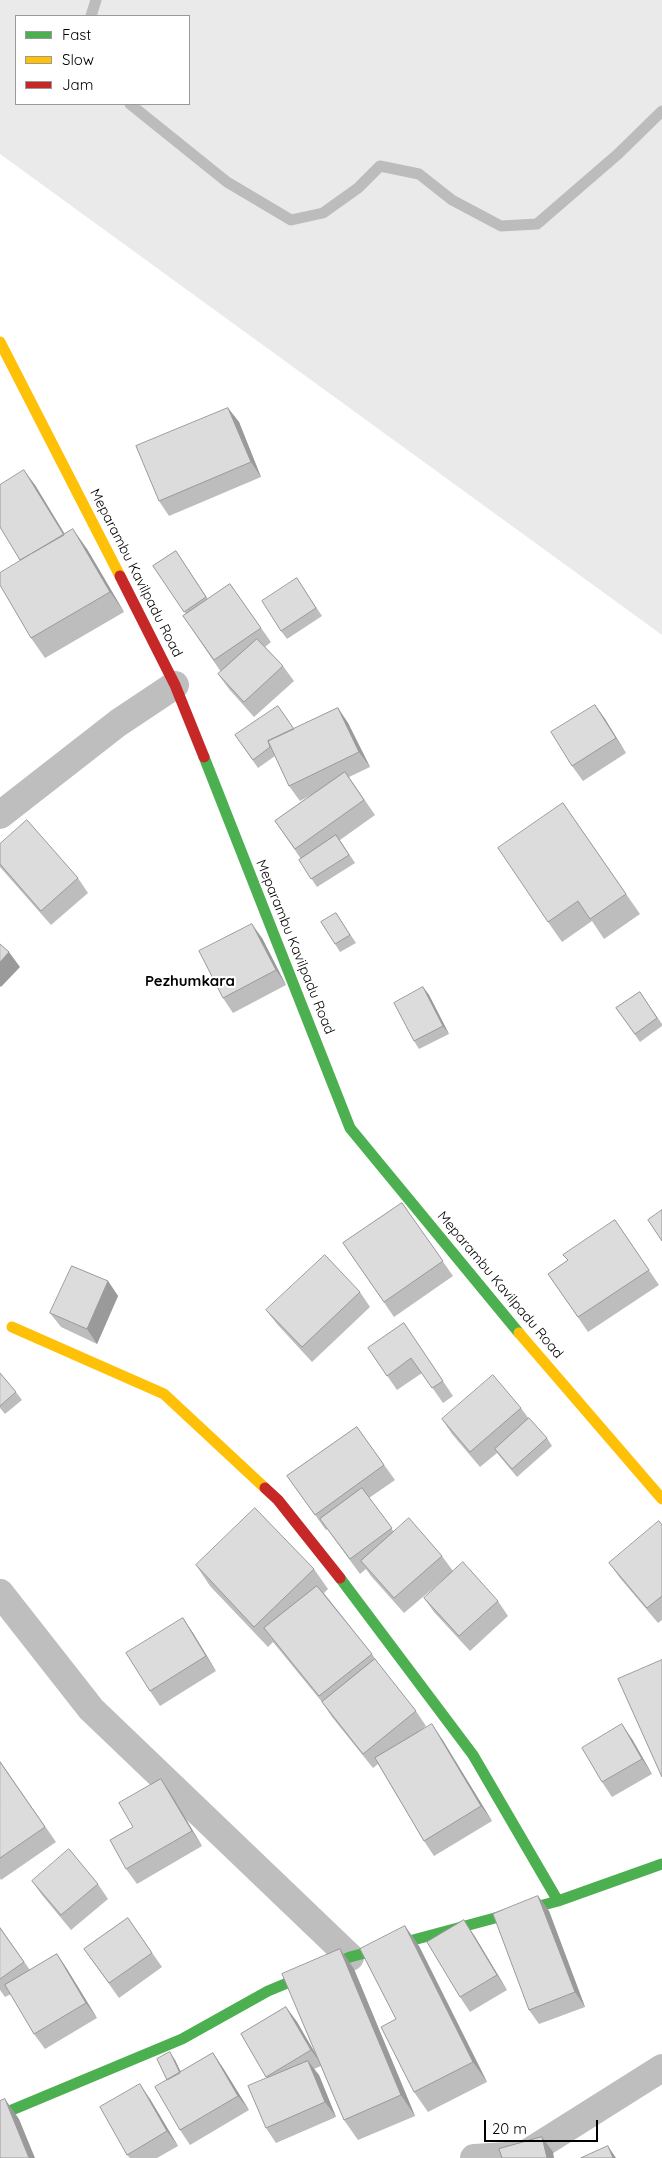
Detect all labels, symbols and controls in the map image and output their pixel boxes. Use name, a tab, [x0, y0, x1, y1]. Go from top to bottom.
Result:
legend	[15, 15, 190, 105]
text: Fast	[62, 25, 91, 44]
text: Slow	[62, 50, 94, 69]
text: Jam	[62, 75, 93, 94]
street label: Meparambu Kavilpadu Road	[86, 486, 186, 660]
street label: Meparambu Kavilpadu Road	[252, 857, 338, 1037]
district label: Pezhumkara	[145, 972, 235, 990]
street label: Meparambu Kavilpadu Road	[434, 1208, 566, 1362]
scale bar	[487, 2110, 601, 2142]
text: 20 m	[492, 2119, 527, 2138]

